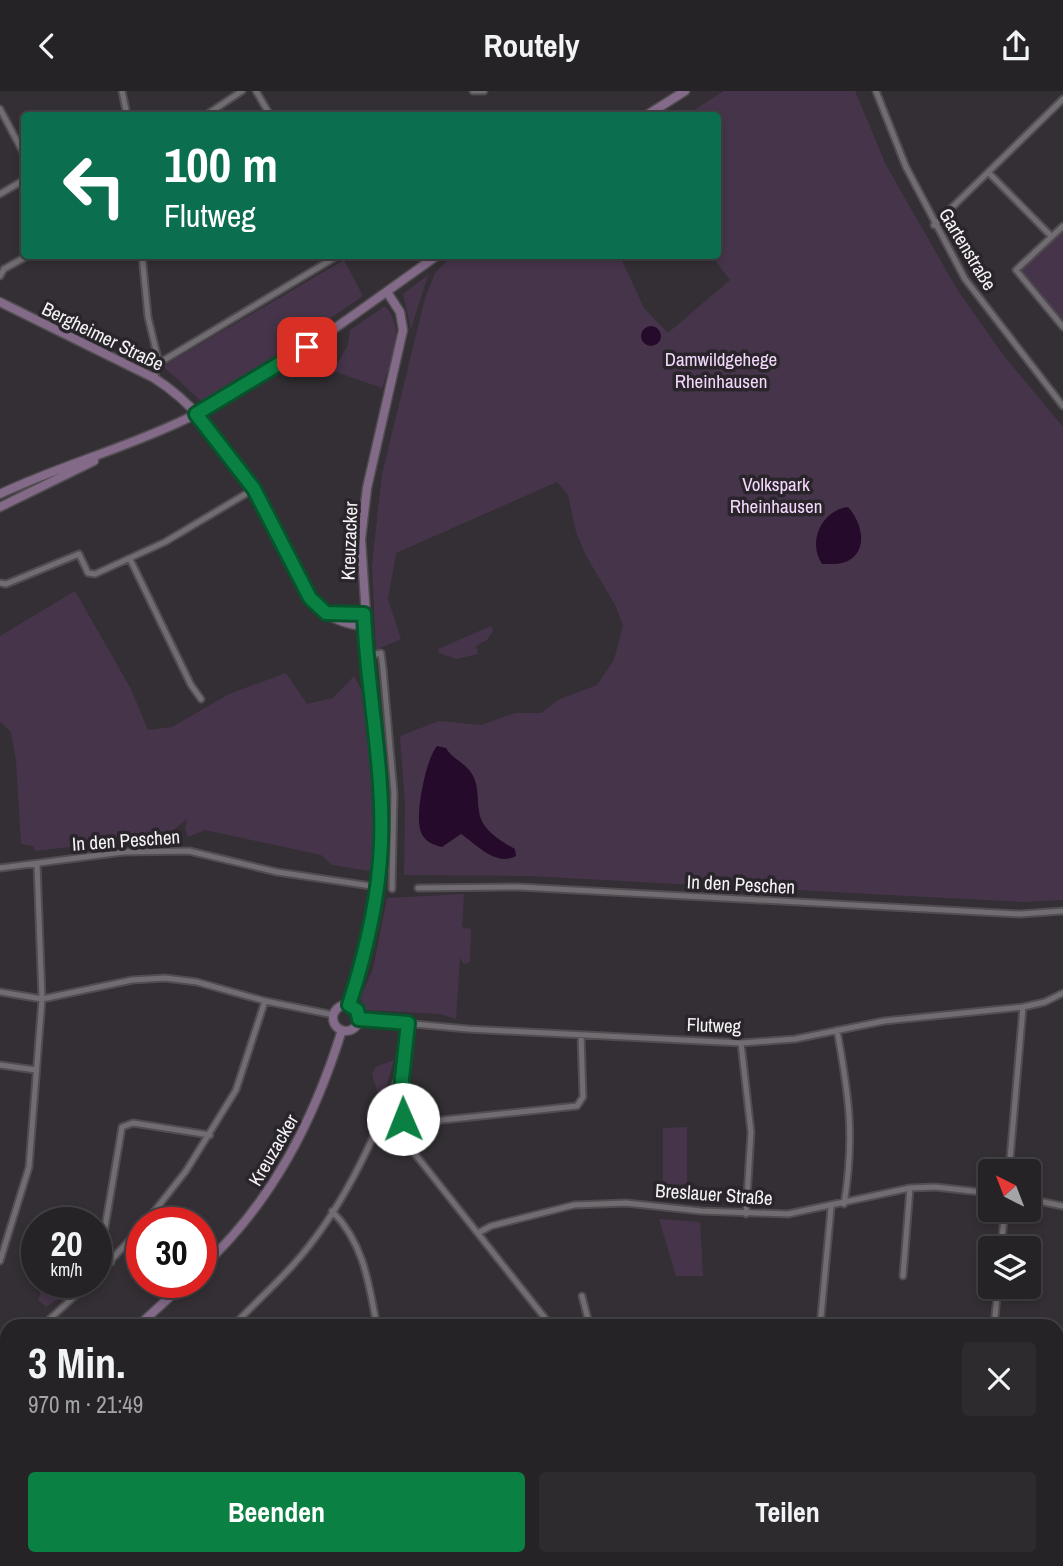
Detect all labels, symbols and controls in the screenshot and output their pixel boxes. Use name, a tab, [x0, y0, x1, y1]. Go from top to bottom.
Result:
text: Routely	[483, 24, 580, 67]
icon: back	[28, 27, 66, 65]
icon: share	[997, 27, 1035, 65]
text: 100 m	[164, 131, 278, 197]
icon: left	[49, 140, 140, 231]
text: Flutweg	[164, 194, 256, 237]
street label: Gartenstraße	[933, 203, 1003, 295]
street label: Bergheimer Straße	[38, 295, 168, 377]
pin	[277, 317, 337, 377]
icon: arrive	[288, 328, 326, 366]
park label: Damwildgehege Rheinhausen	[665, 346, 777, 394]
park label: Volkspark Rheinhausen	[730, 471, 822, 519]
street label: Kreuzacker	[335, 500, 363, 581]
street label: In den Peschen	[71, 823, 181, 857]
street label: In den Peschen	[686, 868, 796, 900]
street label: Flutweg	[686, 1011, 742, 1039]
position arrow	[366, 1082, 440, 1156]
street label: Kreuzacker	[242, 1109, 304, 1191]
north arrow	[978, 1159, 1041, 1221]
map controls	[978, 1159, 1041, 1299]
street label: Breslauer Straße	[654, 1177, 774, 1211]
speed limit sign: 30	[126, 1207, 217, 1298]
text: 20	[51, 1220, 82, 1267]
button: layers	[978, 1236, 1041, 1299]
text: km/h	[51, 1257, 83, 1282]
text: 3 Min.	[28, 1335, 126, 1391]
button: close	[962, 1342, 1036, 1416]
text: 970 m · 21:49	[28, 1389, 143, 1420]
button: Beenden	[28, 1472, 525, 1552]
button: Teilen	[539, 1472, 1036, 1552]

